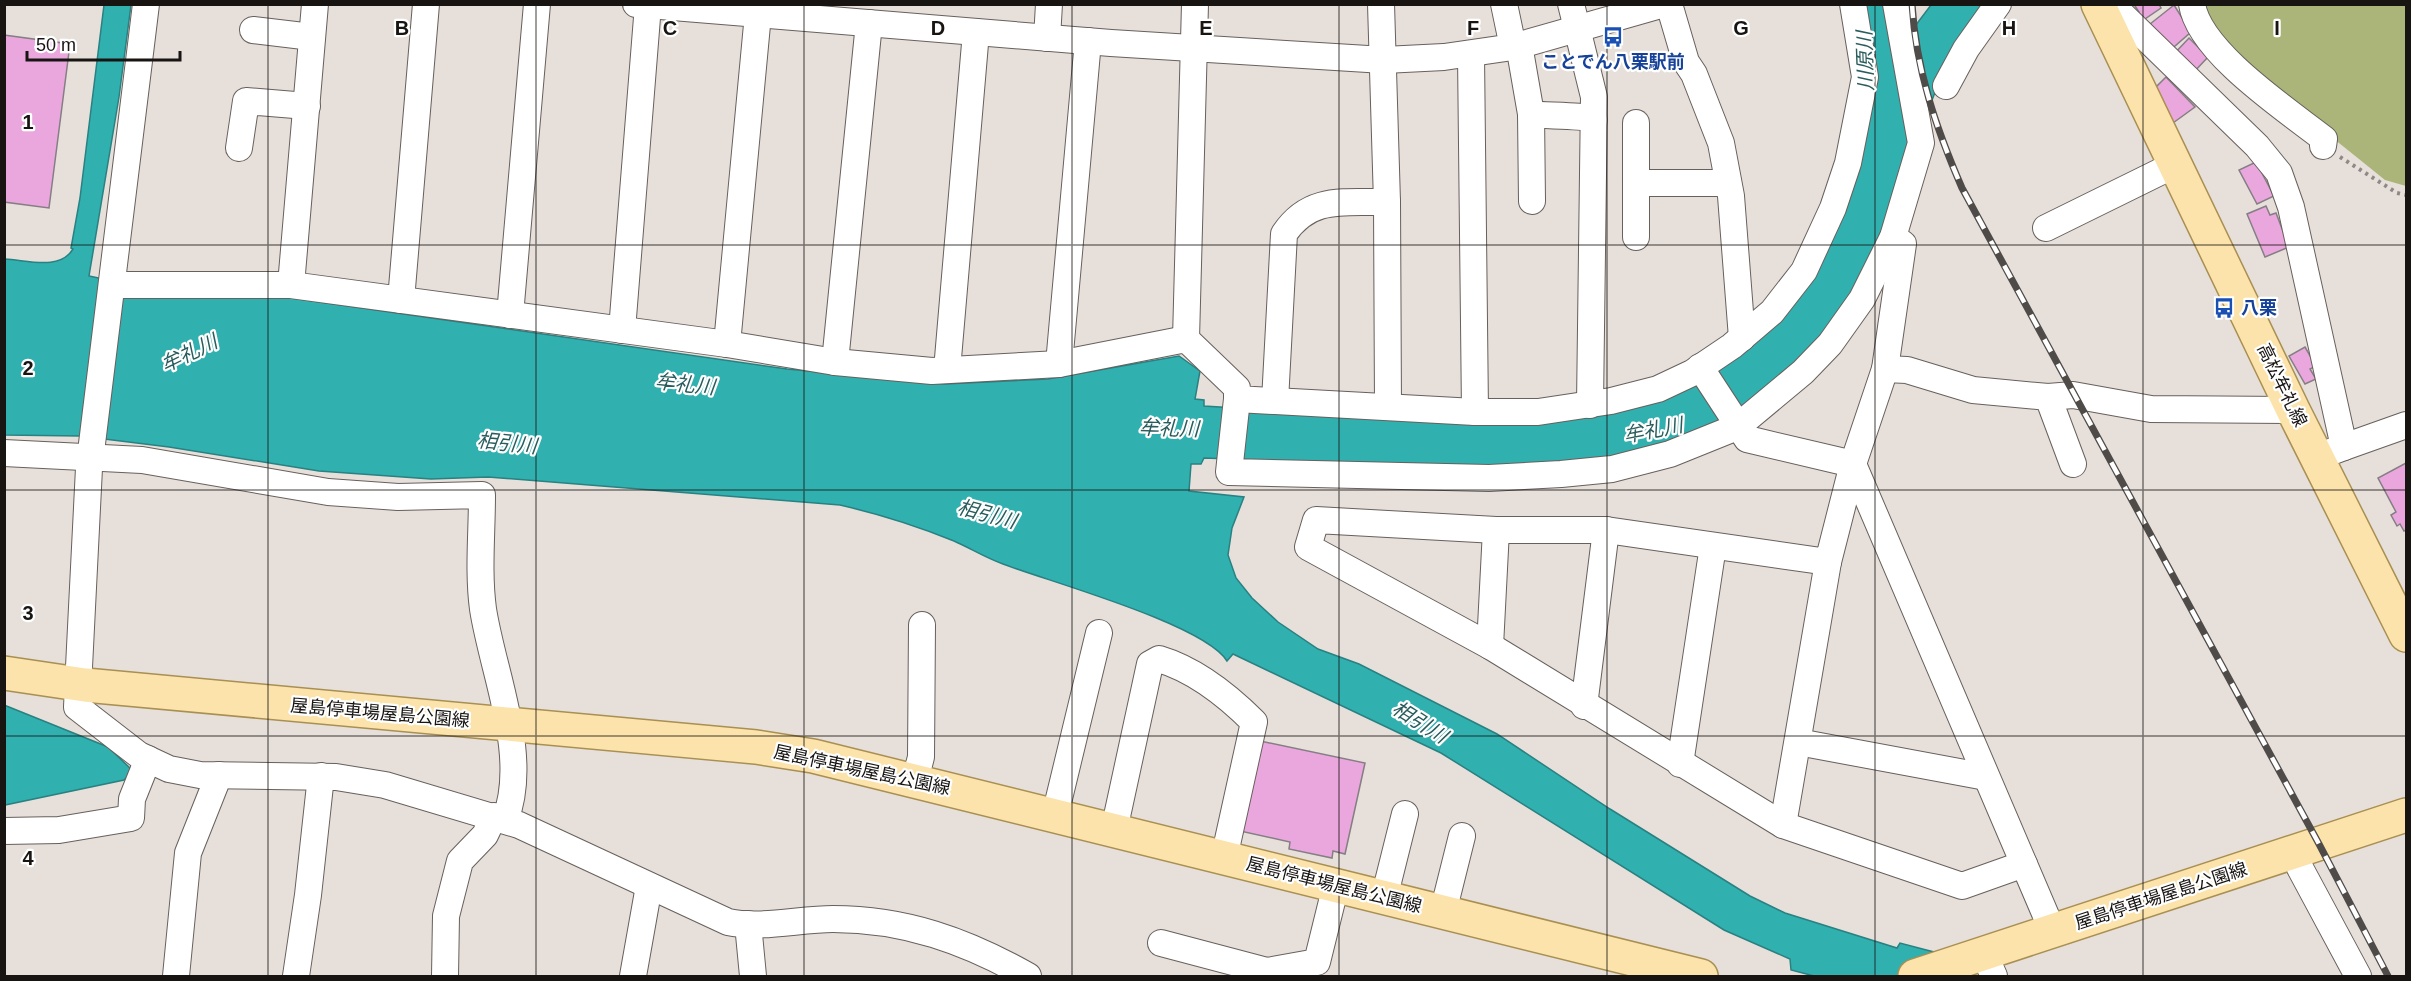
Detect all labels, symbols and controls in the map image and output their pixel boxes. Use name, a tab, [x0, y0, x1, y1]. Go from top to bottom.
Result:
text: B	[395, 17, 409, 39]
text: C	[663, 17, 677, 39]
text: D	[931, 17, 945, 39]
text: E	[1199, 17, 1213, 39]
text: F	[1467, 17, 1479, 39]
text: G	[1733, 17, 1749, 39]
text: H	[2002, 17, 2016, 39]
text: I	[2274, 17, 2280, 39]
scale bar	[27, 24, 180, 62]
bus stop icon: ことでん八栗駅前	[1601, 25, 1625, 49]
water label: 川原川	[1853, 29, 1877, 91]
text: 50 m	[36, 35, 76, 55]
place label: ことでん八栗駅前	[1541, 52, 1685, 72]
text: 1	[22, 111, 34, 133]
bus stop icon: 八栗	[2212, 296, 2236, 320]
place label: 八栗	[2241, 298, 2277, 318]
water label: 牟礼川	[157, 329, 223, 376]
street label: 高松牟礼線	[2253, 340, 2311, 430]
text: 2	[22, 357, 34, 379]
water label: 牟礼川	[654, 370, 718, 398]
water label: 牟礼川	[1621, 413, 1687, 447]
water label: 牟礼川	[1139, 416, 1201, 440]
water label: 相引川	[476, 429, 540, 457]
water label: 相引川	[955, 496, 1021, 533]
text: 3	[22, 602, 34, 624]
street label: 屋島停車場屋島公園線	[289, 695, 471, 731]
water label: 相引川	[1389, 697, 1453, 748]
street label: 屋島停車場屋島公園線	[772, 742, 952, 798]
text: 4	[22, 847, 34, 869]
street label: 屋島停車場屋島公園線	[1244, 854, 1424, 916]
street label: 屋島停車場屋島公園線	[2072, 859, 2250, 933]

